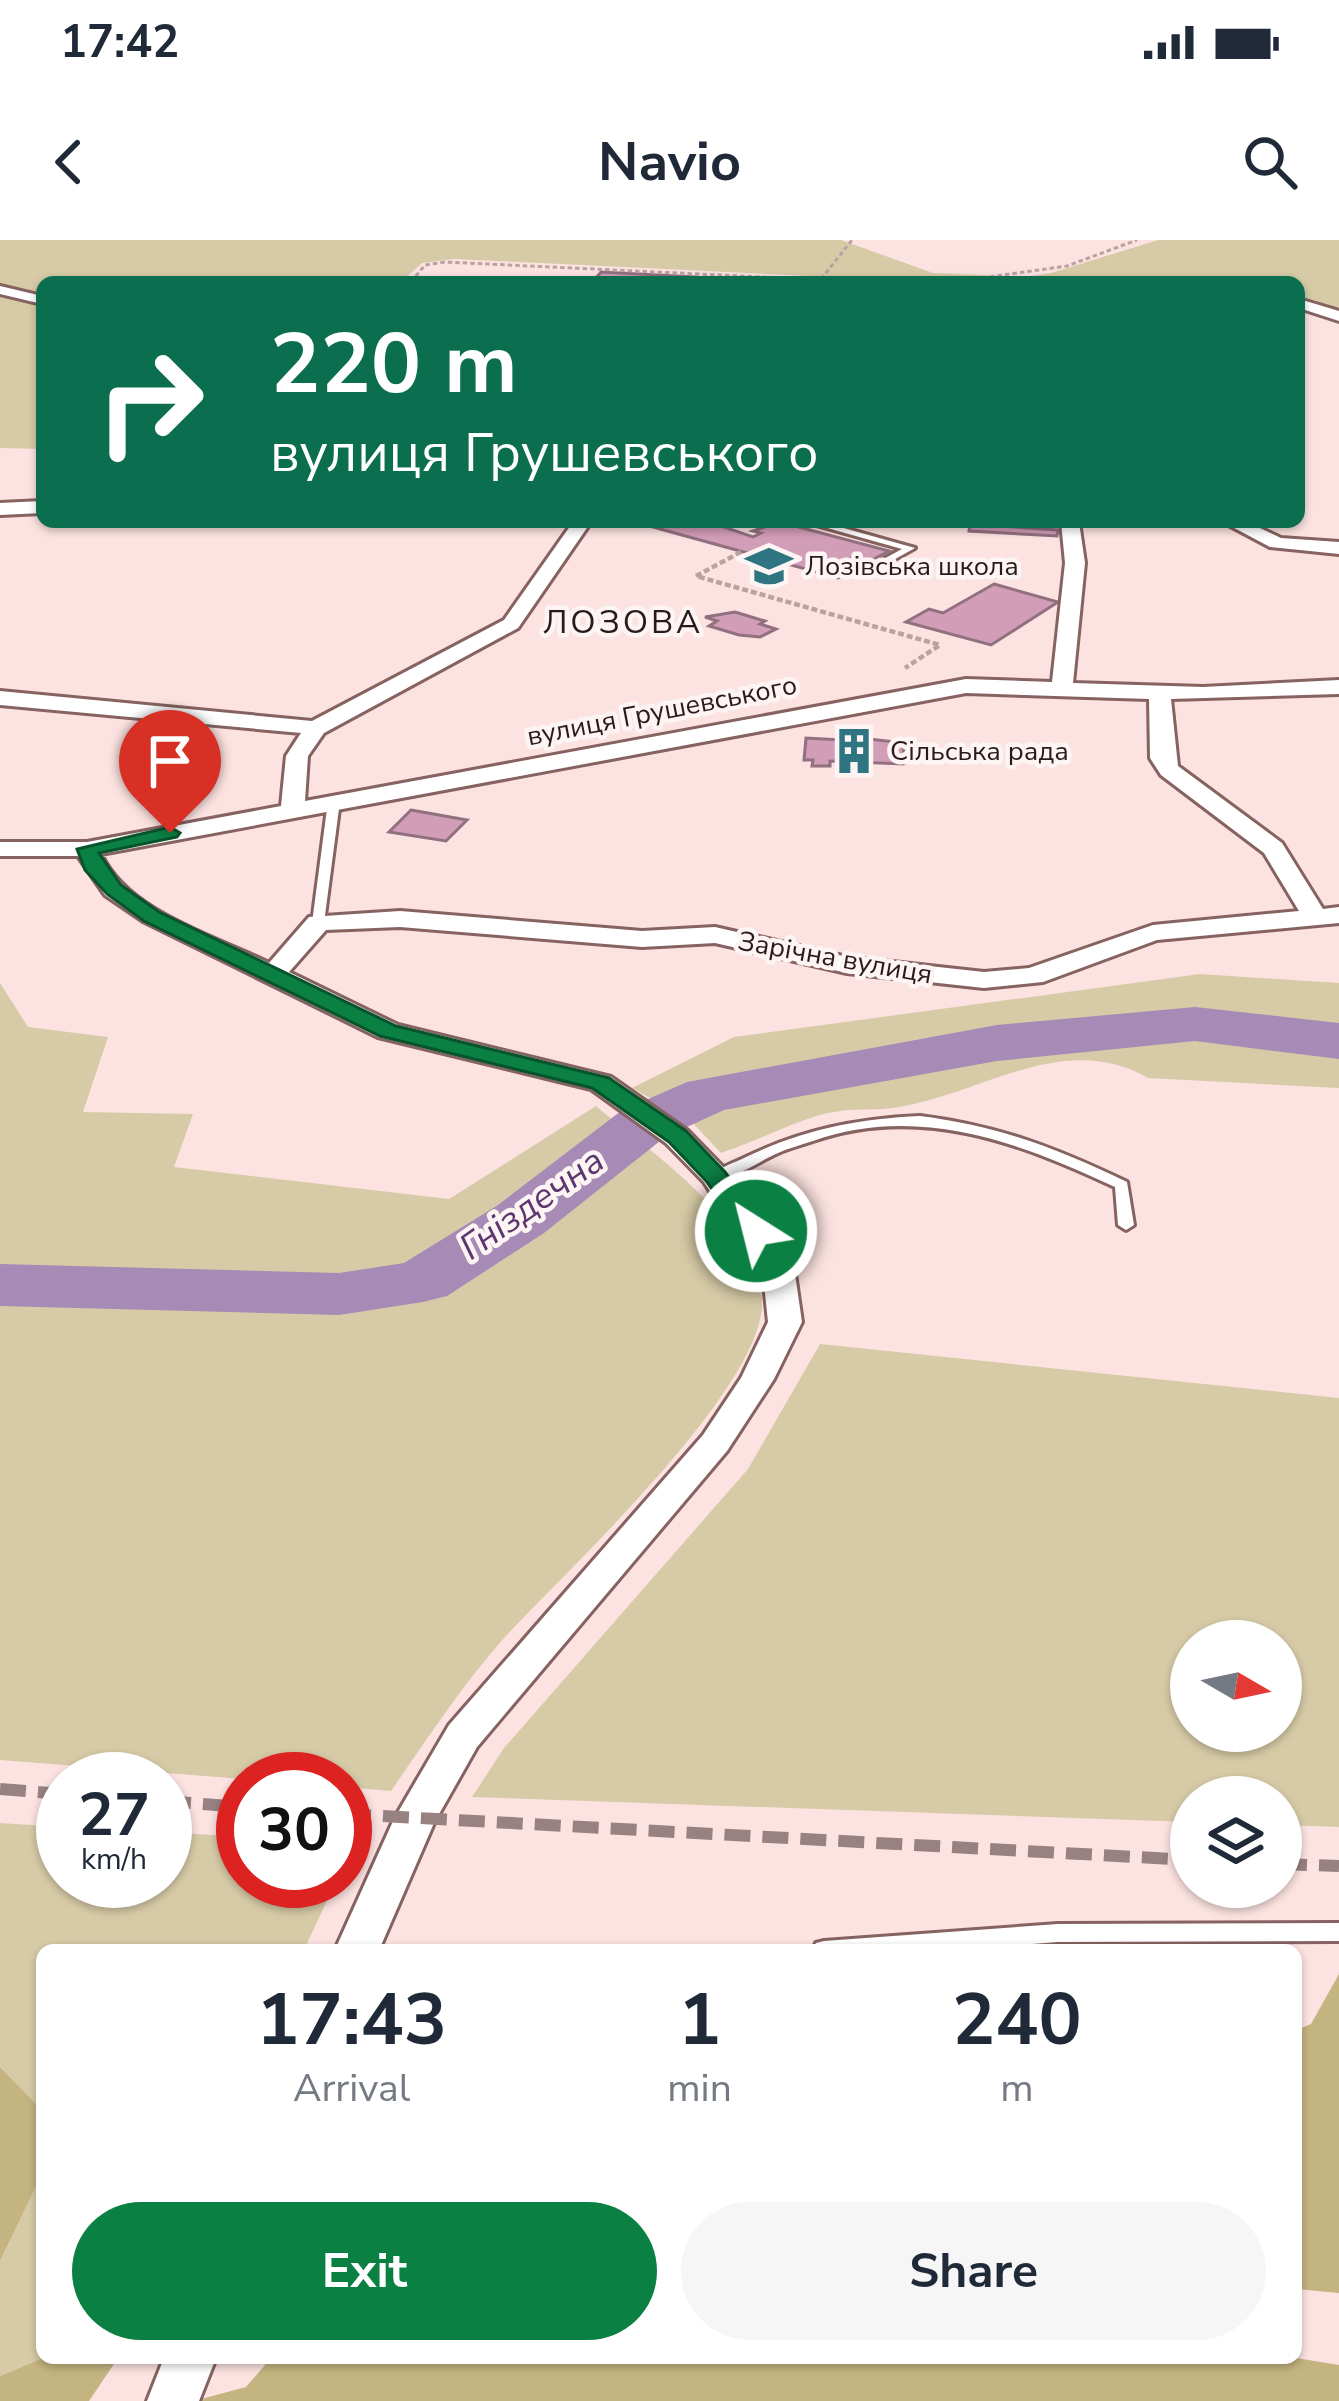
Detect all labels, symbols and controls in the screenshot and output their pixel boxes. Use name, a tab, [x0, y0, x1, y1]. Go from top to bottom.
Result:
text: 17:42	[60, 12, 179, 73]
text: Navio	[598, 125, 741, 199]
icon: back	[36, 129, 102, 195]
icon: search	[1237, 129, 1303, 195]
text: 220 m	[270, 307, 518, 422]
icon: right	[72, 324, 228, 480]
text: вулиця Грушевського	[270, 416, 818, 490]
school or university icon: Лозівська школа	[744, 541, 794, 591]
place label: Лозівська школа	[805, 548, 1019, 585]
district label: ЛОЗОВА	[543, 600, 703, 645]
street label: вулиця Грушевського	[524, 667, 800, 755]
pin	[119, 710, 221, 833]
building icon: Сільська рада	[829, 726, 879, 776]
icon: arrive	[137, 728, 203, 794]
place label: Сільська рада	[890, 733, 1069, 770]
street label: Зарічна вулиця	[735, 923, 935, 993]
water label: Гніздечна	[450, 1136, 614, 1272]
position arrow	[693, 1168, 819, 1294]
north arrow	[1170, 1620, 1302, 1752]
map controls	[1170, 1620, 1302, 1908]
speed limit sign: 30	[216, 1752, 372, 1908]
text: 27	[78, 1774, 150, 1856]
button: layers	[1170, 1776, 1302, 1908]
text: km/h	[81, 1839, 147, 1880]
text: 17:43	[256, 1971, 447, 2069]
text: 1	[678, 1971, 721, 2069]
text: 240	[952, 1971, 1082, 2069]
text: Arrival	[293, 2062, 410, 2115]
text: min	[667, 2062, 732, 2115]
text: m	[1000, 2062, 1034, 2115]
button: Exit	[72, 2202, 657, 2340]
button: Share	[681, 2202, 1266, 2340]

